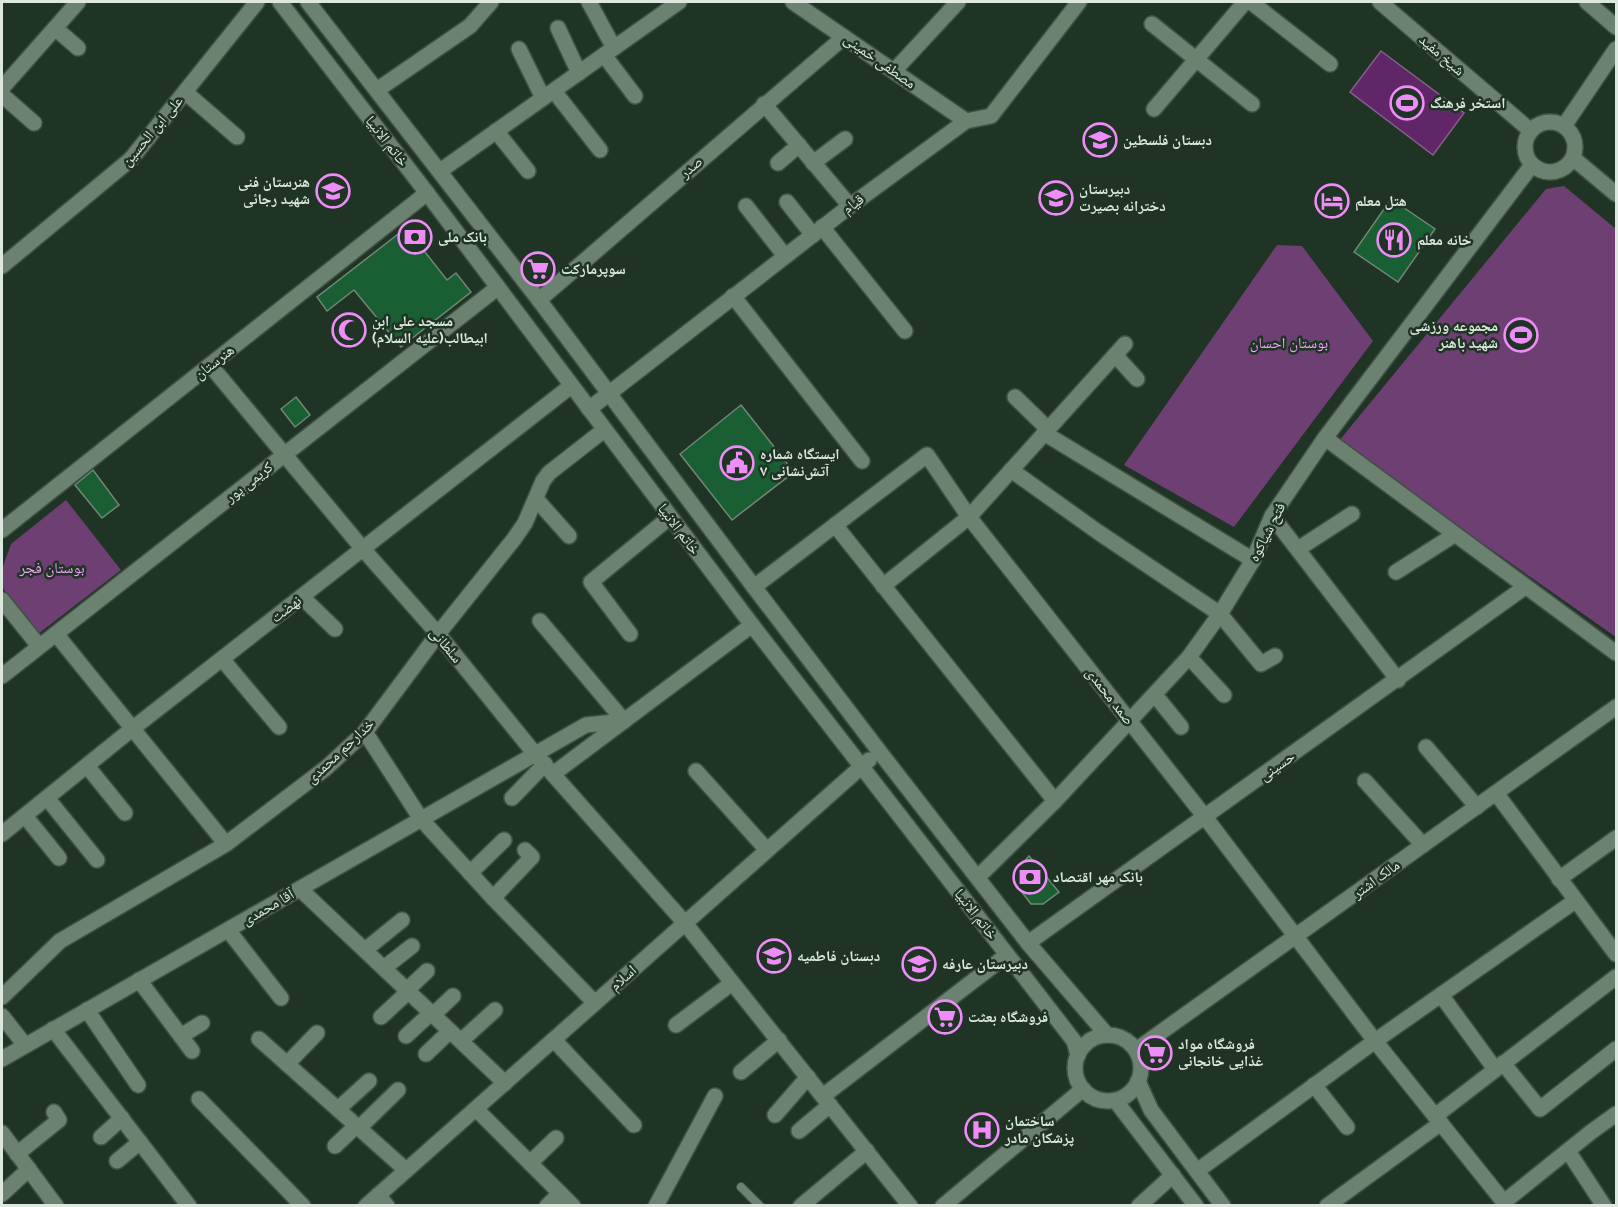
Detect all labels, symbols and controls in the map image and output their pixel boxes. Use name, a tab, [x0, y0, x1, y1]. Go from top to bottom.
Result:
street label: مصطفی خمینی	[840, 30, 920, 93]
street label: شیخ مفید	[1415, 30, 1468, 80]
sports icon: استخر فرهنگ	[1389, 85, 1425, 121]
street label: علی ابن الحسین	[117, 92, 188, 171]
place label: استخر فرهنگ	[1430, 94, 1506, 112]
street label: خاتم الانبیا	[361, 112, 413, 171]
school or university icon: دبستان فلسطین	[1082, 122, 1118, 158]
place label: دبستان فلسطین	[1123, 131, 1212, 149]
street label: صدر	[675, 152, 706, 183]
place label: هنرستان فنی شهید رجائی	[238, 173, 310, 208]
school or university icon: هنرستان فنی شهید رجائی	[315, 173, 351, 209]
school or university icon: دبیرستان دخترانه بصیرت	[1038, 180, 1074, 216]
place label: دبیرستان دخترانه بصیرت	[1079, 180, 1166, 215]
hotel icon: هتل معلم	[1314, 183, 1350, 219]
street label: قیام	[838, 190, 868, 219]
place label: هتل معلم	[1355, 192, 1407, 211]
bank icon: بانک ملی	[397, 219, 433, 255]
restaurant icon: خانه معلم	[1376, 222, 1412, 258]
place label: بانک ملی	[438, 228, 487, 246]
place label: خانه معلم	[1417, 231, 1472, 250]
supermarket icon: سوپرمارکت	[520, 251, 556, 287]
place label: سوپرمارکت	[561, 260, 626, 278]
mosque icon: مسجد علی ابن ابیطالب(علیه السلام)	[331, 312, 367, 348]
place label: مسجد علی ابن ابیطالب(علیه السلام)	[372, 312, 488, 348]
place label: مجموعه ورزشی شهید باهنر	[1410, 317, 1498, 352]
sports icon: مجموعه ورزشی شهید باهنر	[1503, 317, 1539, 353]
park label: بوستان احسان	[1250, 334, 1328, 353]
street label: هنرستان	[190, 341, 238, 384]
public building icon: ایستگاه شماره ۷ آتش‌نشانی	[719, 445, 755, 481]
place label: ایستگاه شماره ۷ آتش‌نشانی	[760, 445, 840, 480]
street label: کریمی پور	[221, 458, 277, 508]
street label: فتح شیاکوه	[1244, 499, 1290, 565]
street label: خاتم الانبیا	[653, 500, 704, 559]
park label: بوستان فجر	[18, 559, 85, 578]
street label: نهضت	[267, 592, 305, 626]
street label: سلطانی	[425, 623, 466, 667]
street label: صمد محمدی	[1081, 664, 1138, 729]
street label: خدارحم محمدی	[302, 715, 379, 788]
street label: حسینی	[1256, 747, 1299, 786]
street label: مالک اشتر	[1348, 856, 1403, 903]
bank icon: بانک مهر اقتصاد	[1012, 859, 1048, 895]
place label: بانک مهر اقتصاد	[1053, 868, 1143, 886]
street label: آقا محمدی	[239, 884, 299, 930]
street label: خاتم الانبیا	[950, 885, 1002, 944]
school or university icon: دبستان فاطمیه	[756, 938, 792, 974]
school or university icon: دبیرستان عارفه	[901, 946, 937, 982]
place label: دبستان فاطمیه	[797, 947, 880, 965]
place label: دبیرستان عارفه	[942, 955, 1028, 973]
street label: اسلام	[606, 961, 641, 995]
supermarket icon: فروشگاه بعثت	[927, 999, 963, 1035]
place label: فروشگاه بعثت	[968, 1008, 1048, 1026]
supermarket icon: فروشگاه مواد غذایی خانجانی	[1137, 1035, 1173, 1071]
place label: فروشگاه مواد غذایی خانجانی	[1178, 1035, 1263, 1070]
hospital icon: ساختمان پزشکان مادر	[964, 1112, 1000, 1148]
place label: ساختمان پزشکان مادر	[1004, 1112, 1074, 1147]

